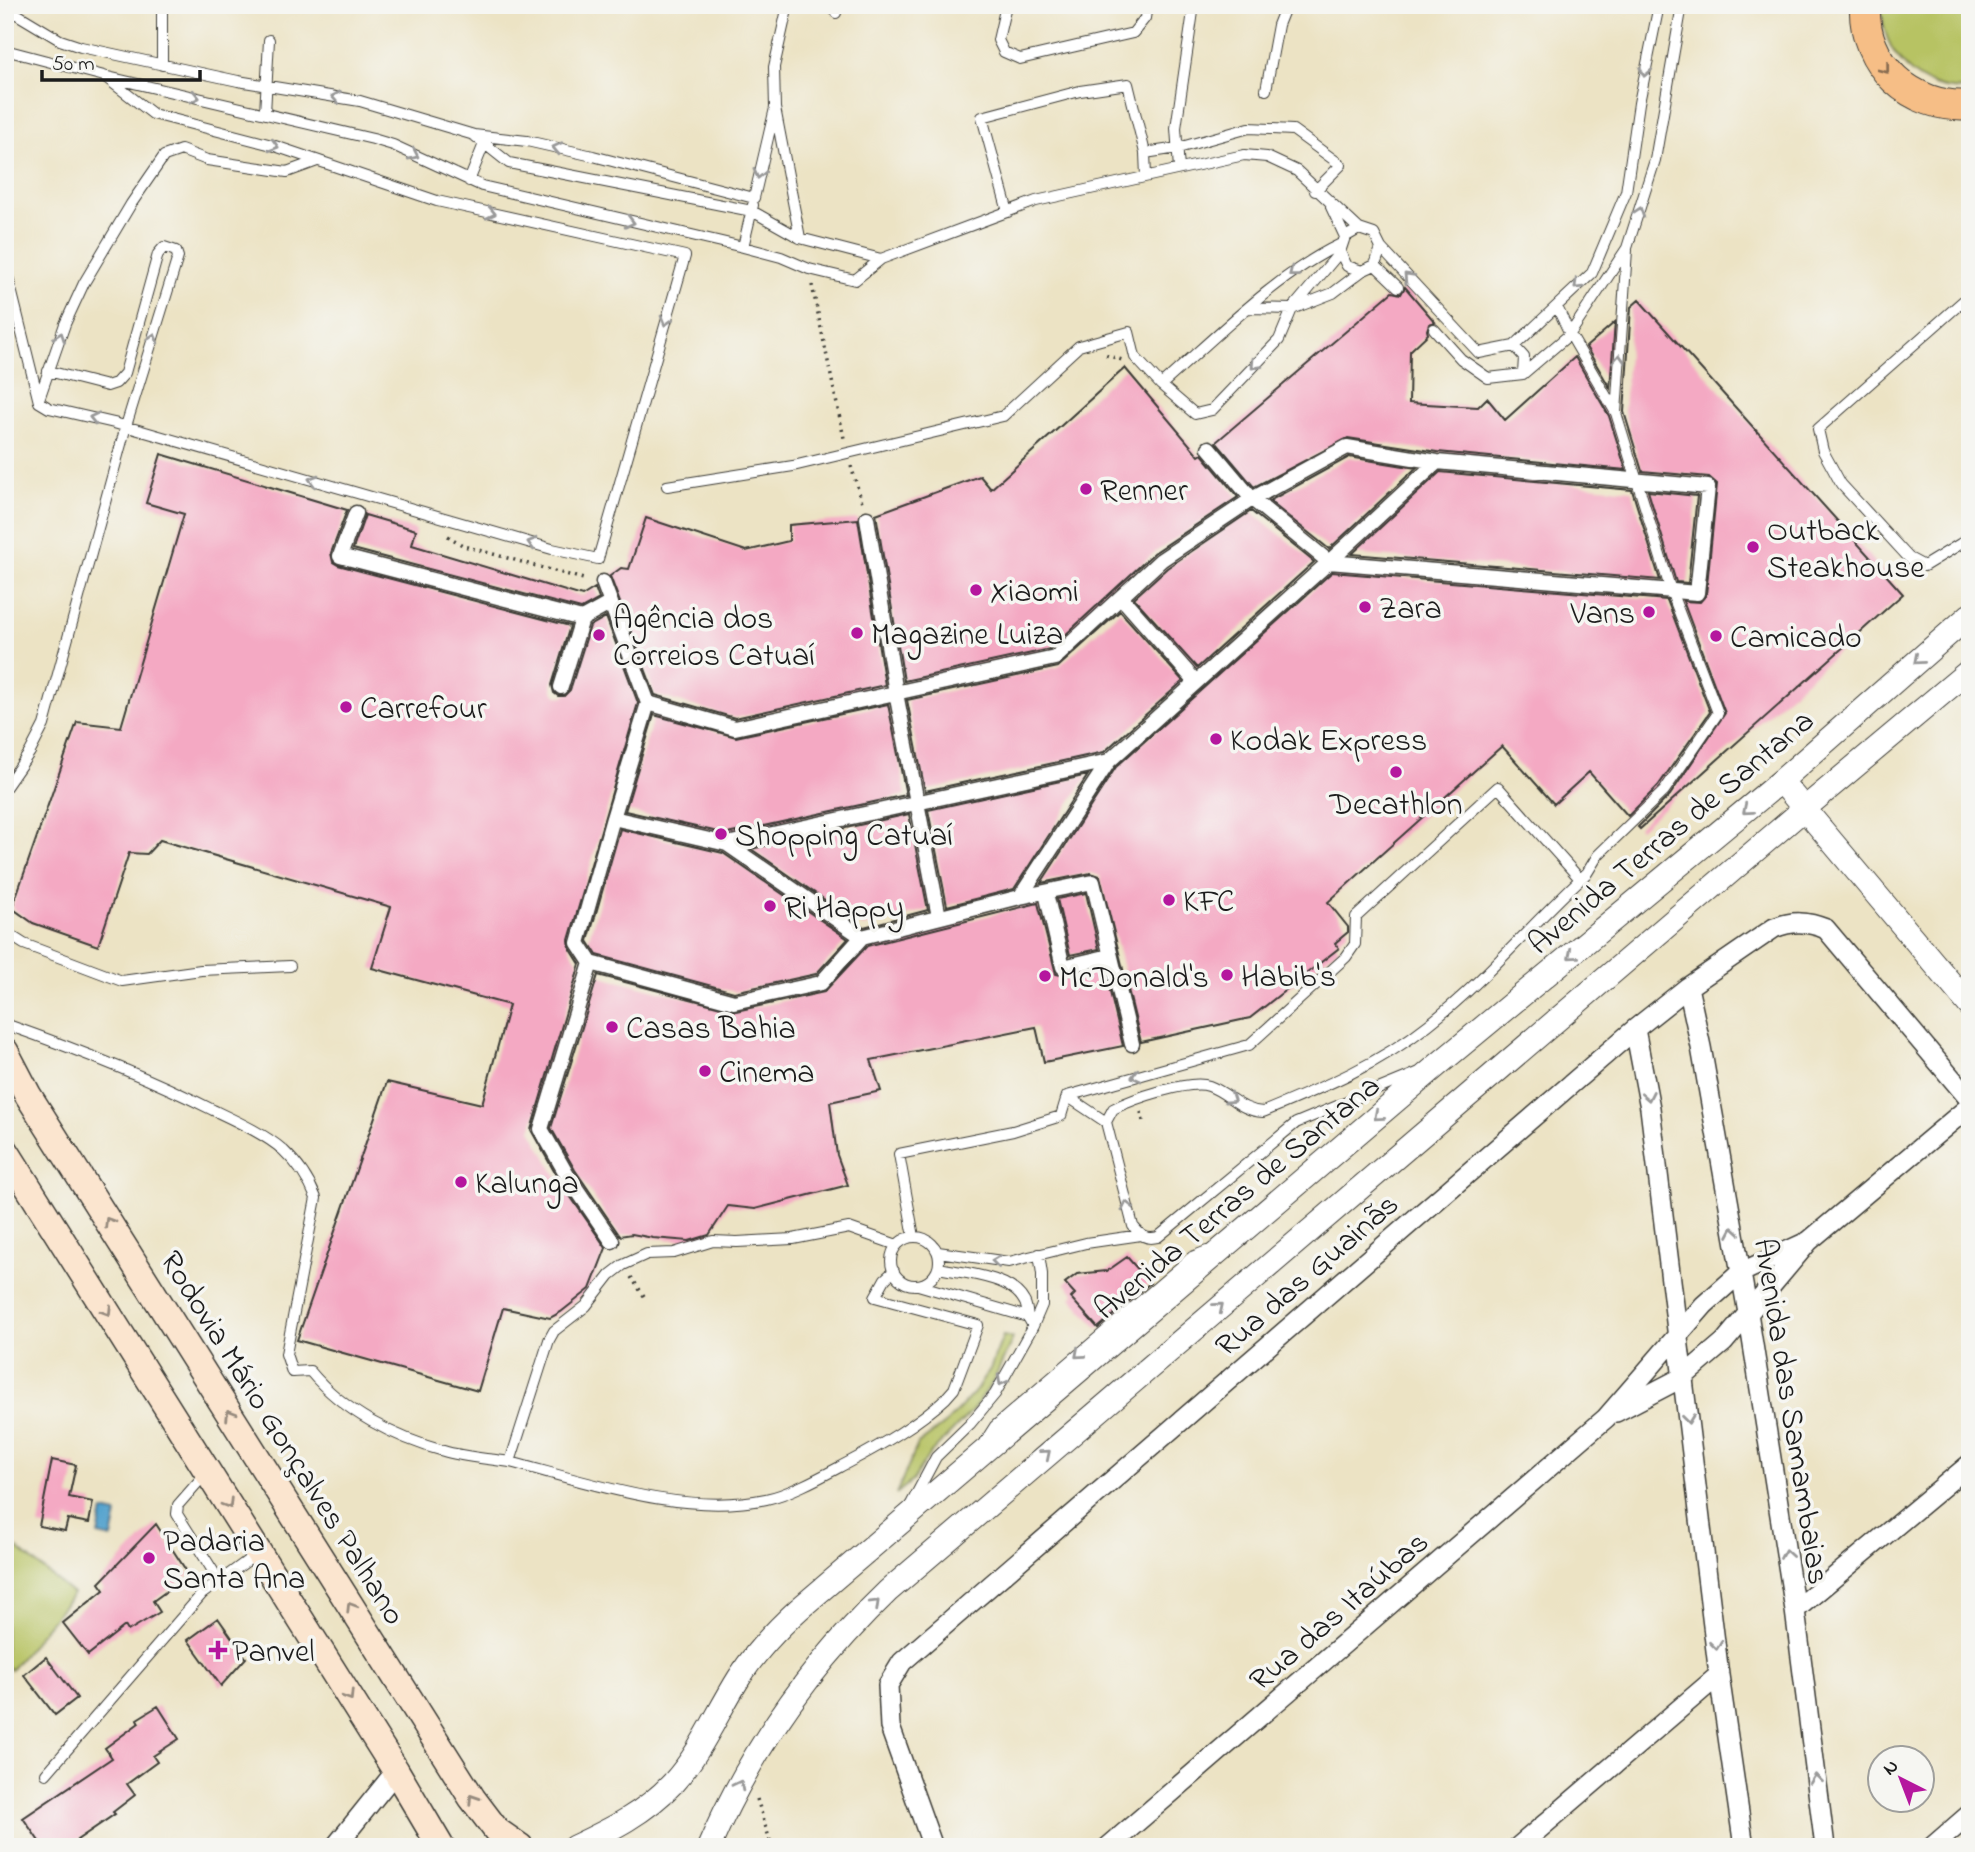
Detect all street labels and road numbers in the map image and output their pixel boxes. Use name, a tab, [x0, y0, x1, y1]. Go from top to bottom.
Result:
street label: Avenida Terras de Santana	[1519, 700, 1826, 968]
street label: Avenida Terras de Santana	[1085, 1065, 1392, 1333]
street label: Rua das Guainãs	[1206, 1183, 1411, 1370]
street label: Avenida das Samambaias	[1739, 1235, 1840, 1588]
street label: Rodovia Mário Gonçalves Palhano	[146, 1242, 416, 1635]
street label: Rua das Itaúbas	[1240, 1521, 1441, 1704]

